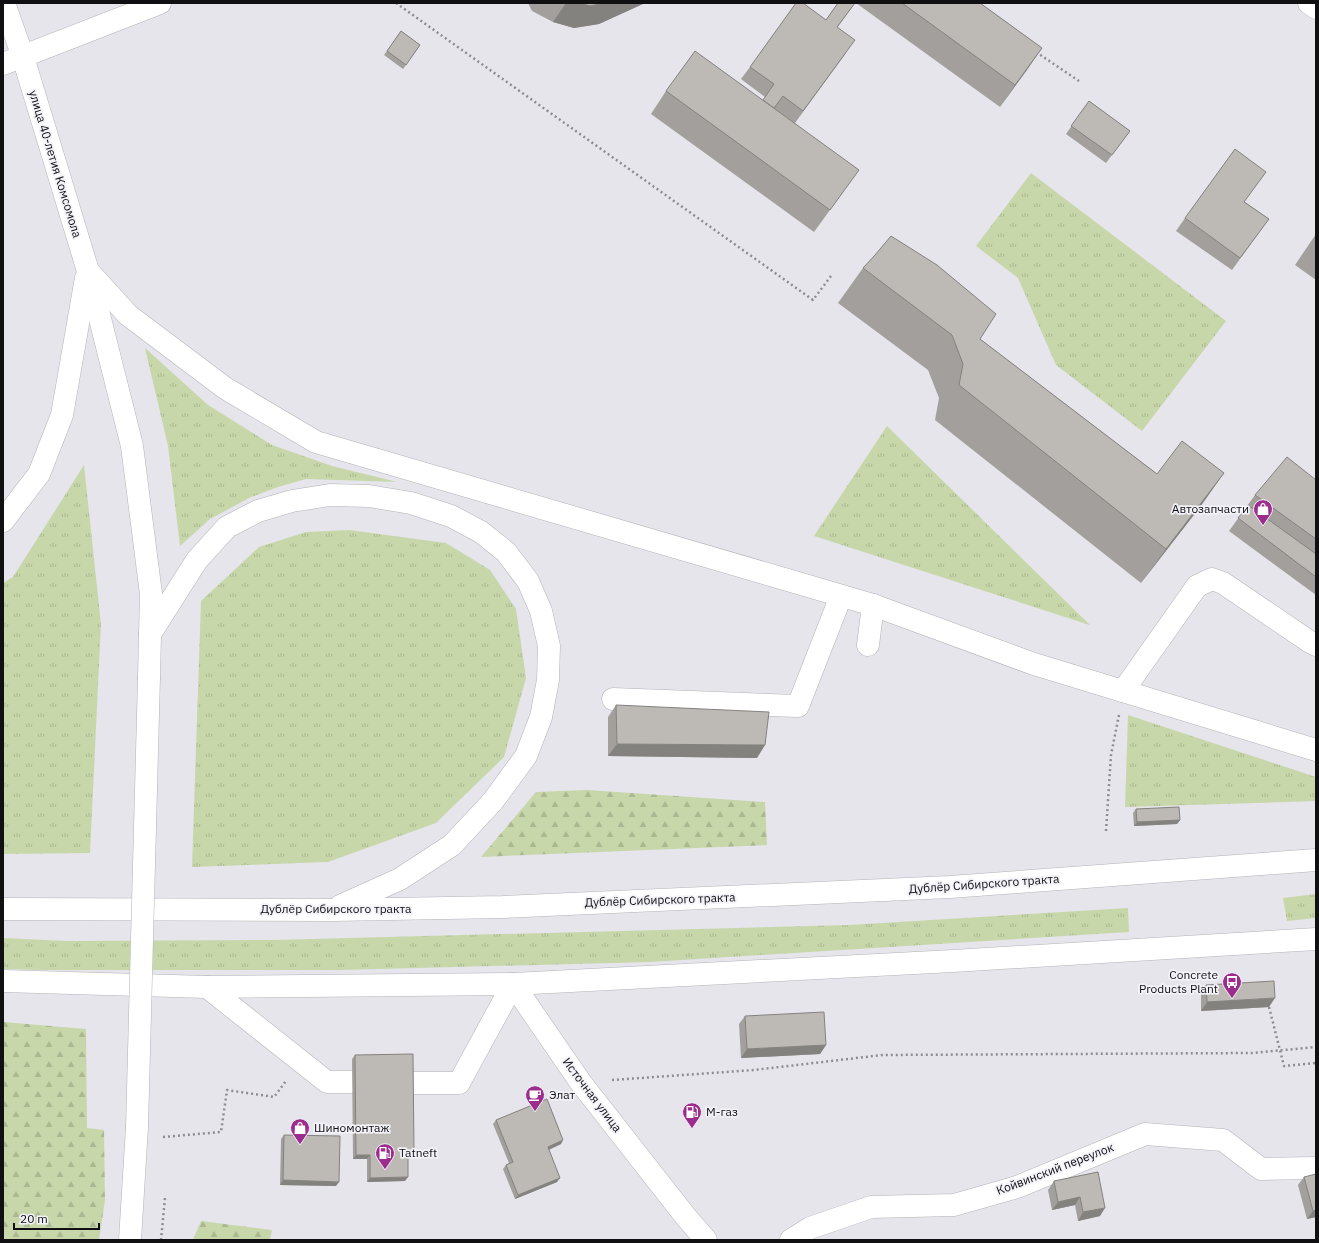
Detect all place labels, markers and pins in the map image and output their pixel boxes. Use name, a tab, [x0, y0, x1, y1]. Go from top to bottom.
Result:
shop icon: Автозапчасти	[1252, 498, 1274, 526]
place label: Автозапчасти	[1172, 501, 1249, 516]
place label: Concrete Products Plant	[1139, 967, 1218, 996]
bus stop icon: Concrete Products Plant	[1221, 971, 1243, 999]
cafe icon: Элат	[524, 1084, 546, 1112]
place label: Элат	[549, 1087, 575, 1102]
fuel station icon: М-газ	[681, 1101, 703, 1129]
place label: М-газ	[706, 1104, 738, 1119]
shop icon: Шиномонтаж	[289, 1117, 311, 1145]
place label: Шиномонтаж	[314, 1120, 390, 1135]
fuel station icon: Tatneft	[374, 1142, 396, 1170]
place label: Tatneft	[399, 1145, 437, 1160]

